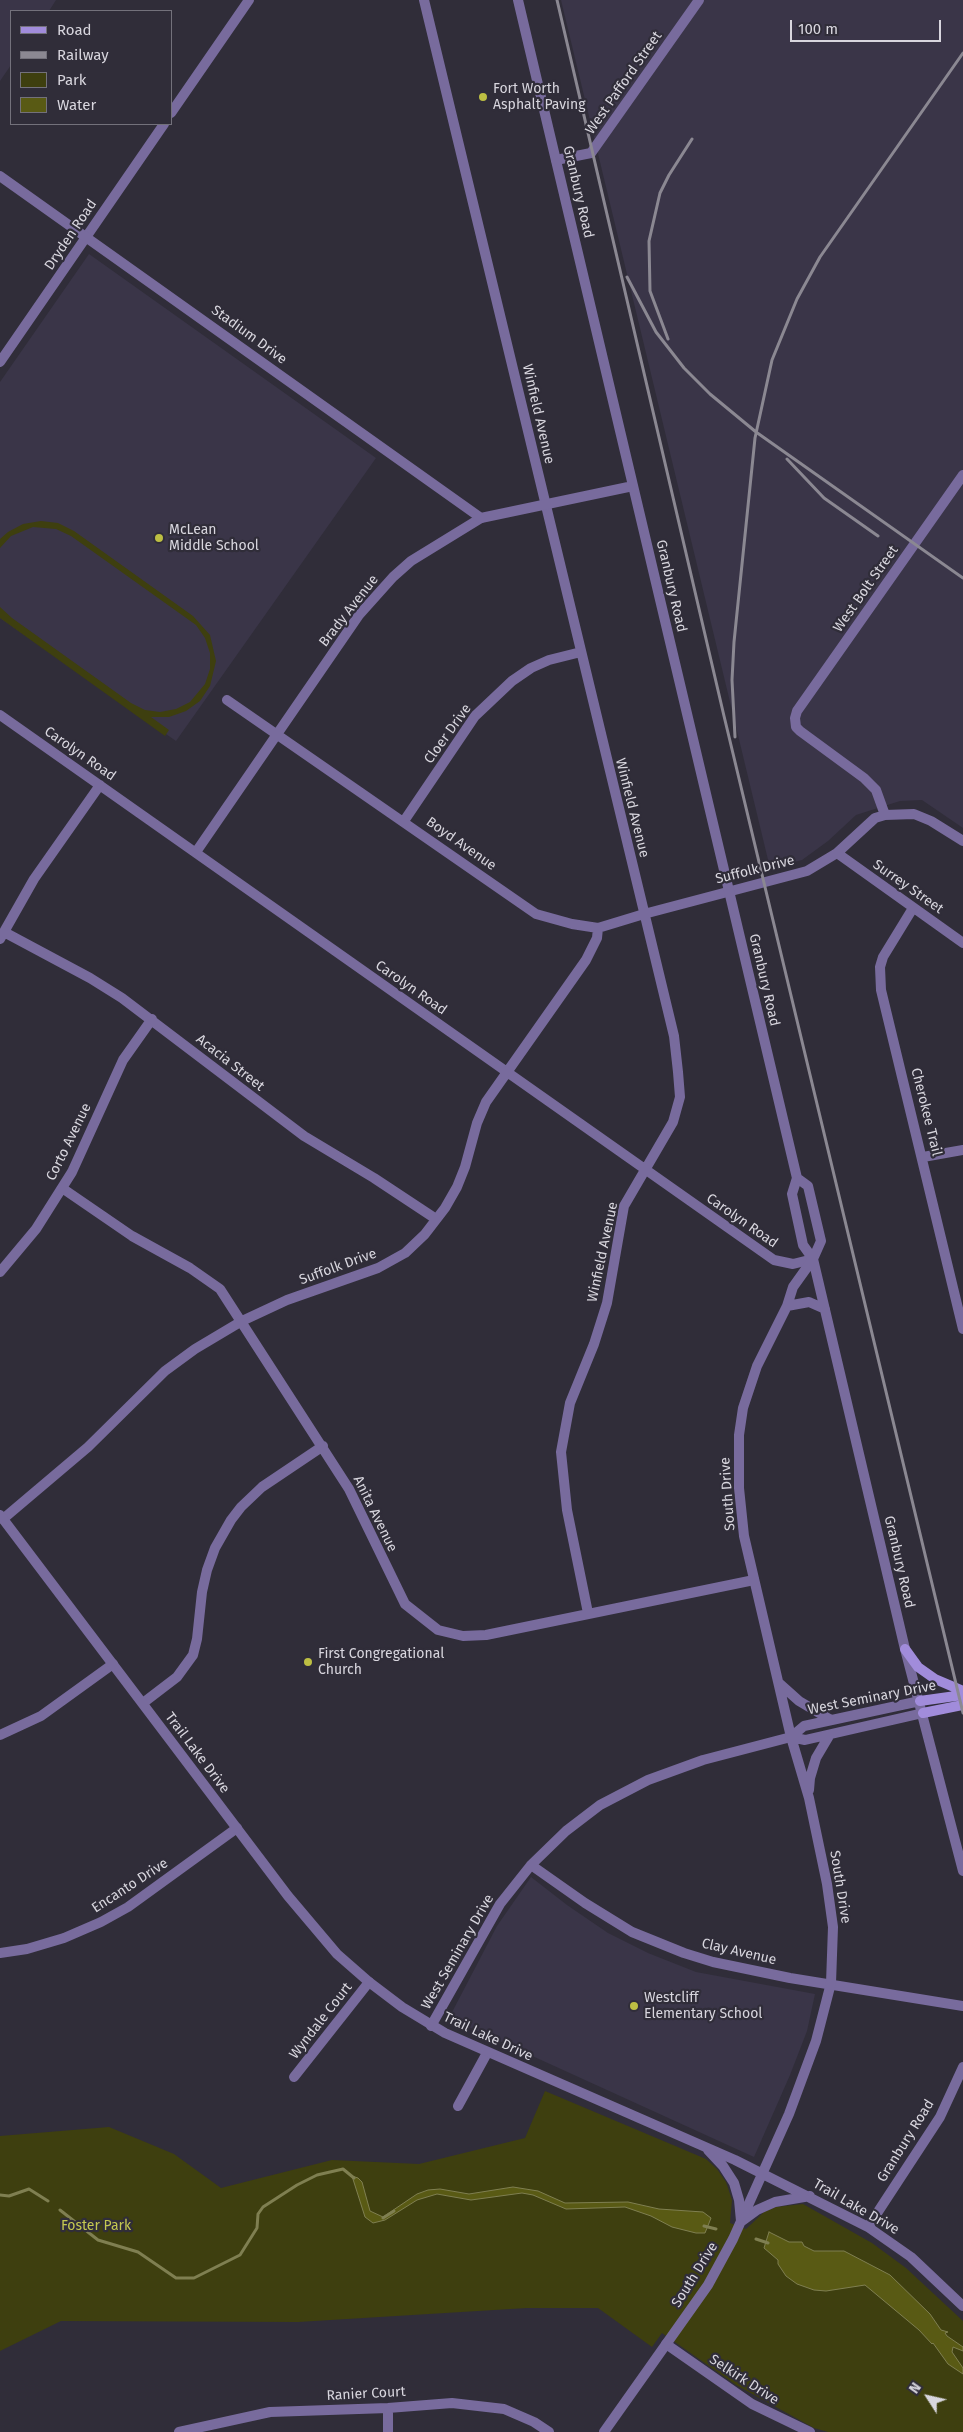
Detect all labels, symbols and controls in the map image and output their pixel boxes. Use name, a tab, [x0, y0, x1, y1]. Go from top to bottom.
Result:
legend	[10, 10, 172, 125]
scale bar	[793, 10, 944, 42]
text: 100 m	[798, 20, 838, 38]
text: Road	[57, 21, 92, 39]
street label: West Pafford Street	[582, 28, 666, 138]
text: Railway	[57, 46, 109, 64]
text: Park	[57, 71, 87, 89]
place label: Fort Worth Asphalt Paving	[493, 81, 586, 114]
marker: Fort Worth Asphalt Paving	[477, 91, 489, 103]
text: Water	[57, 96, 96, 114]
street label: Granbury Road	[559, 144, 597, 240]
street label: Dryden Road	[41, 197, 101, 273]
street label: Stadium Drive	[208, 302, 290, 368]
street label: Winfield Avenue	[518, 362, 558, 466]
place label: McLean Middle School	[169, 522, 259, 554]
marker: McLean Middle School	[153, 532, 165, 544]
street label: Granbury Road	[652, 538, 690, 634]
street label: West Bolt Street	[830, 542, 902, 636]
street label: Brady Avenue	[316, 572, 382, 650]
street label: Cloer Drive	[421, 701, 475, 767]
street label: Carolyn Road	[41, 723, 119, 785]
street label: Winfield Avenue	[612, 756, 652, 860]
street label: Boyd Avenue	[423, 814, 499, 874]
street label: Suffolk Drive	[714, 852, 796, 888]
street label: Surrey Street	[869, 857, 947, 917]
street label: Granbury Road	[745, 932, 783, 1028]
street label: Carolyn Road	[372, 957, 450, 1019]
street label: Acacia Street	[192, 1031, 268, 1095]
street label: Cherokee Trail	[907, 1066, 945, 1158]
street label: Corto Avenue	[43, 1100, 95, 1184]
street label: Carolyn Road	[703, 1190, 781, 1252]
street label: Winfield Avenue	[584, 1200, 622, 1304]
street label: Suffolk Drive	[297, 1245, 379, 1289]
street label: South Drive	[717, 1457, 739, 1531]
street label: Anita Avenue	[349, 1473, 401, 1555]
street label: Granbury Road	[880, 1514, 918, 1610]
place label: First Congregational Church	[318, 1646, 444, 1678]
marker: First Congregational Church	[302, 1656, 314, 1668]
street label: West Seminary Drive	[806, 1677, 938, 1719]
street label: Trail Lake Drive	[161, 1709, 233, 1797]
street label: South Drive	[826, 1849, 854, 1925]
street label: Encanto Drive	[89, 1855, 171, 1917]
street label: West Seminary Drive	[418, 1891, 498, 2013]
street label: Clay Avenue	[700, 1935, 778, 1969]
street label: Wyndale Court	[286, 1979, 356, 2063]
place label: Westcliff Elementary School	[644, 1990, 762, 2022]
marker: Westcliff Elementary School	[628, 2000, 640, 2012]
street label: Trail Lake Drive	[441, 2009, 535, 2065]
street label: Granbury Road	[874, 2097, 938, 2185]
street label: Trail Lake Drive	[810, 2176, 902, 2238]
park label: Foster Park	[61, 2218, 131, 2234]
street label: South Drive	[668, 2239, 722, 2311]
street label: Selkirk Drive	[706, 2351, 782, 2409]
north arrow	[903, 2372, 953, 2422]
text: N	[906, 2379, 925, 2397]
street label: Ranier Court	[326, 2384, 406, 2404]

